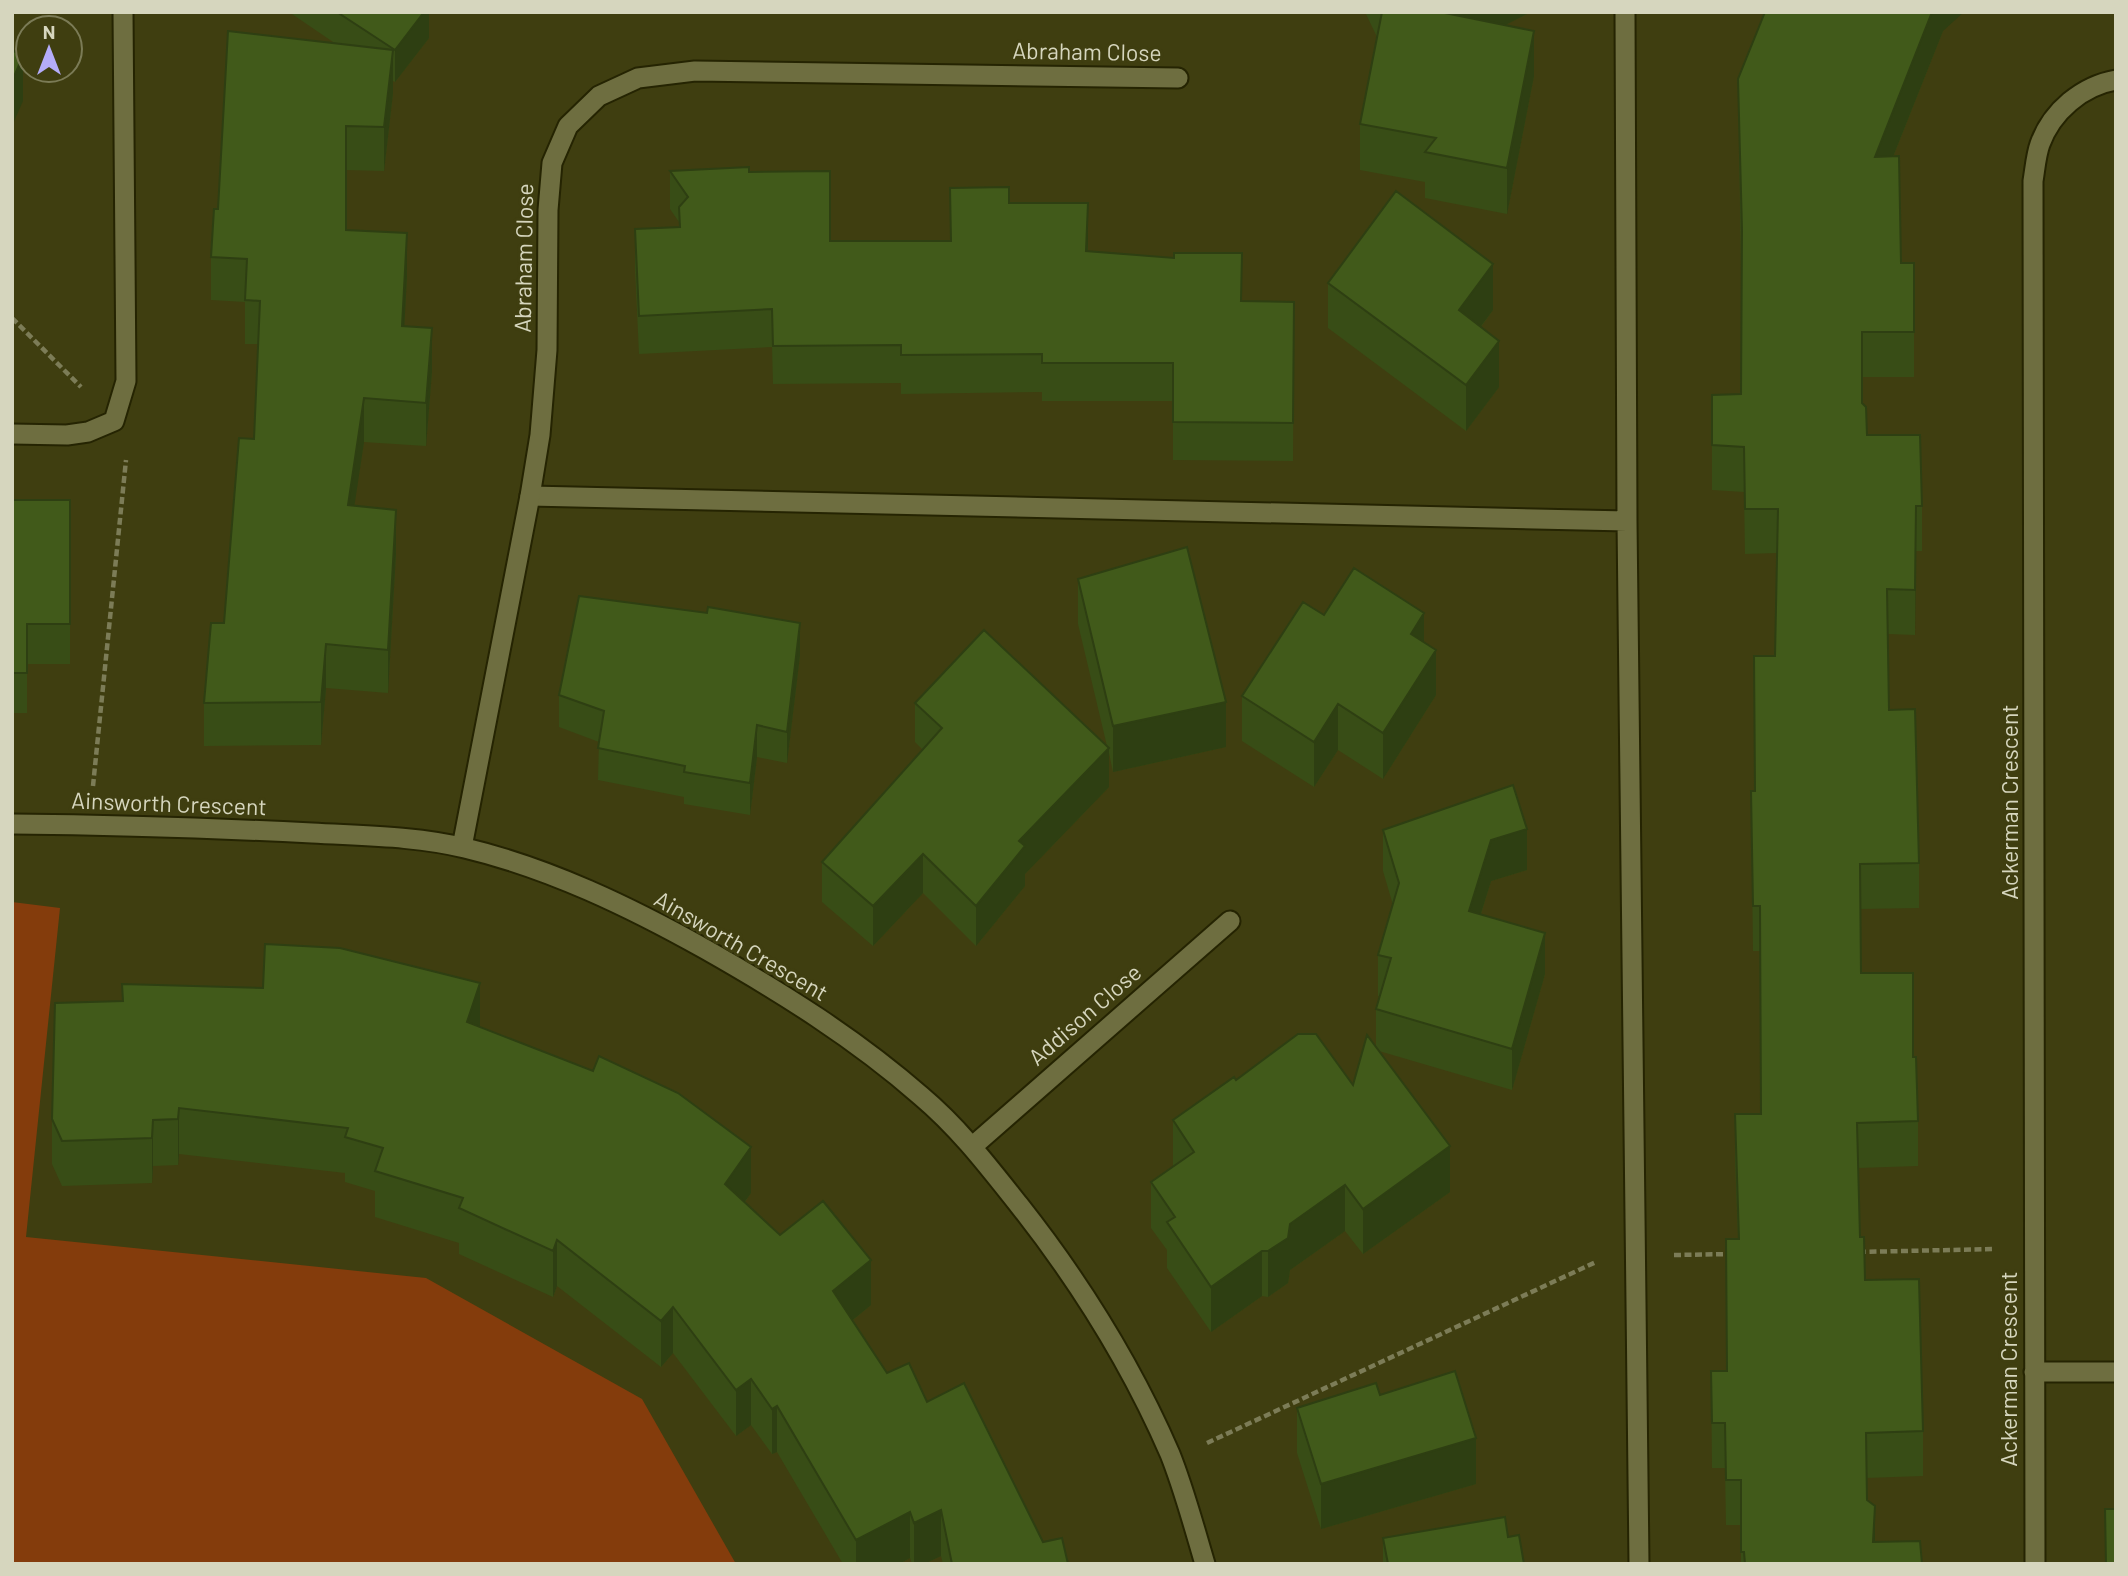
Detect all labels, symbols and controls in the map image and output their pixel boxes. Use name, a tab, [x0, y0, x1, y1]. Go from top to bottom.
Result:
north arrow	[14, 14, 84, 84]
text: N	[43, 20, 55, 43]
street label: Abraham Close	[1012, 36, 1162, 66]
street label: Abraham Close	[508, 183, 538, 333]
street label: Ackerman Crescent	[1995, 704, 2023, 900]
street label: Ainsworth Crescent	[71, 786, 267, 820]
street label: Ainsworth Crescent	[650, 884, 833, 1006]
street label: Addison Close	[1022, 958, 1146, 1071]
street label: Ackerman Crescent	[1994, 1271, 2022, 1467]

